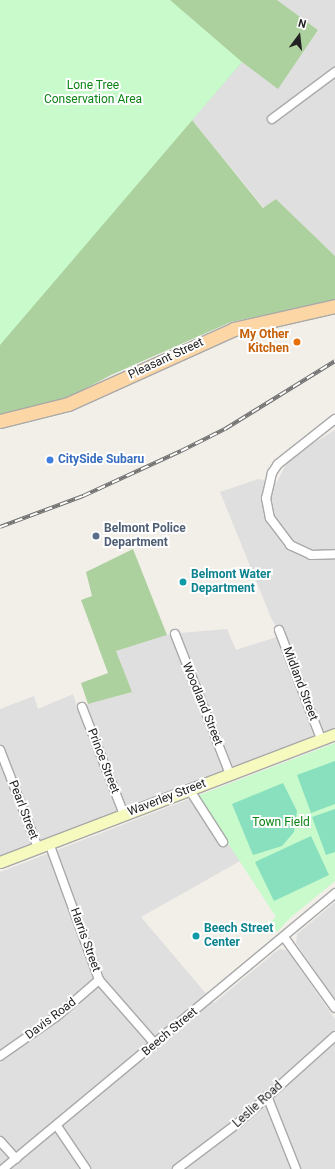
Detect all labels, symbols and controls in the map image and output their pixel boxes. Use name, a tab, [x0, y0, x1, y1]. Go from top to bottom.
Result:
north arrow	[279, 16, 319, 56]
text: N	[297, 17, 308, 31]
park label: Lone Tree Conservation Area	[44, 79, 142, 107]
place label: My Other Kitchen	[240, 328, 289, 356]
street label: Pleasant Street	[126, 335, 206, 383]
marker: My Other Kitchen	[292, 337, 302, 347]
place label: CitySide Subaru	[58, 453, 144, 467]
marker: CitySide Subaru	[45, 455, 55, 465]
place label: Belmont Police Department	[104, 522, 186, 550]
marker: Belmont Police Department	[91, 531, 101, 541]
place label: Belmont Water Department	[191, 568, 271, 596]
marker: Belmont Water Department	[178, 577, 188, 587]
street label: Midland Street	[279, 645, 321, 723]
street label: Woodland Street	[179, 660, 225, 748]
street label: Prince Street	[84, 726, 122, 796]
street label: Waverley Street	[126, 776, 208, 820]
street label: Pearl Street	[5, 778, 41, 842]
park label: Town Field	[252, 816, 310, 830]
street label: Harris Street	[67, 906, 103, 974]
place label: Beech Street Center	[204, 922, 273, 950]
marker: Beech Street Center	[191, 931, 201, 941]
street label: Davis Road	[23, 995, 79, 1043]
street label: Beech Street	[139, 1005, 201, 1059]
street label: Leslie Road	[230, 1079, 286, 1131]

